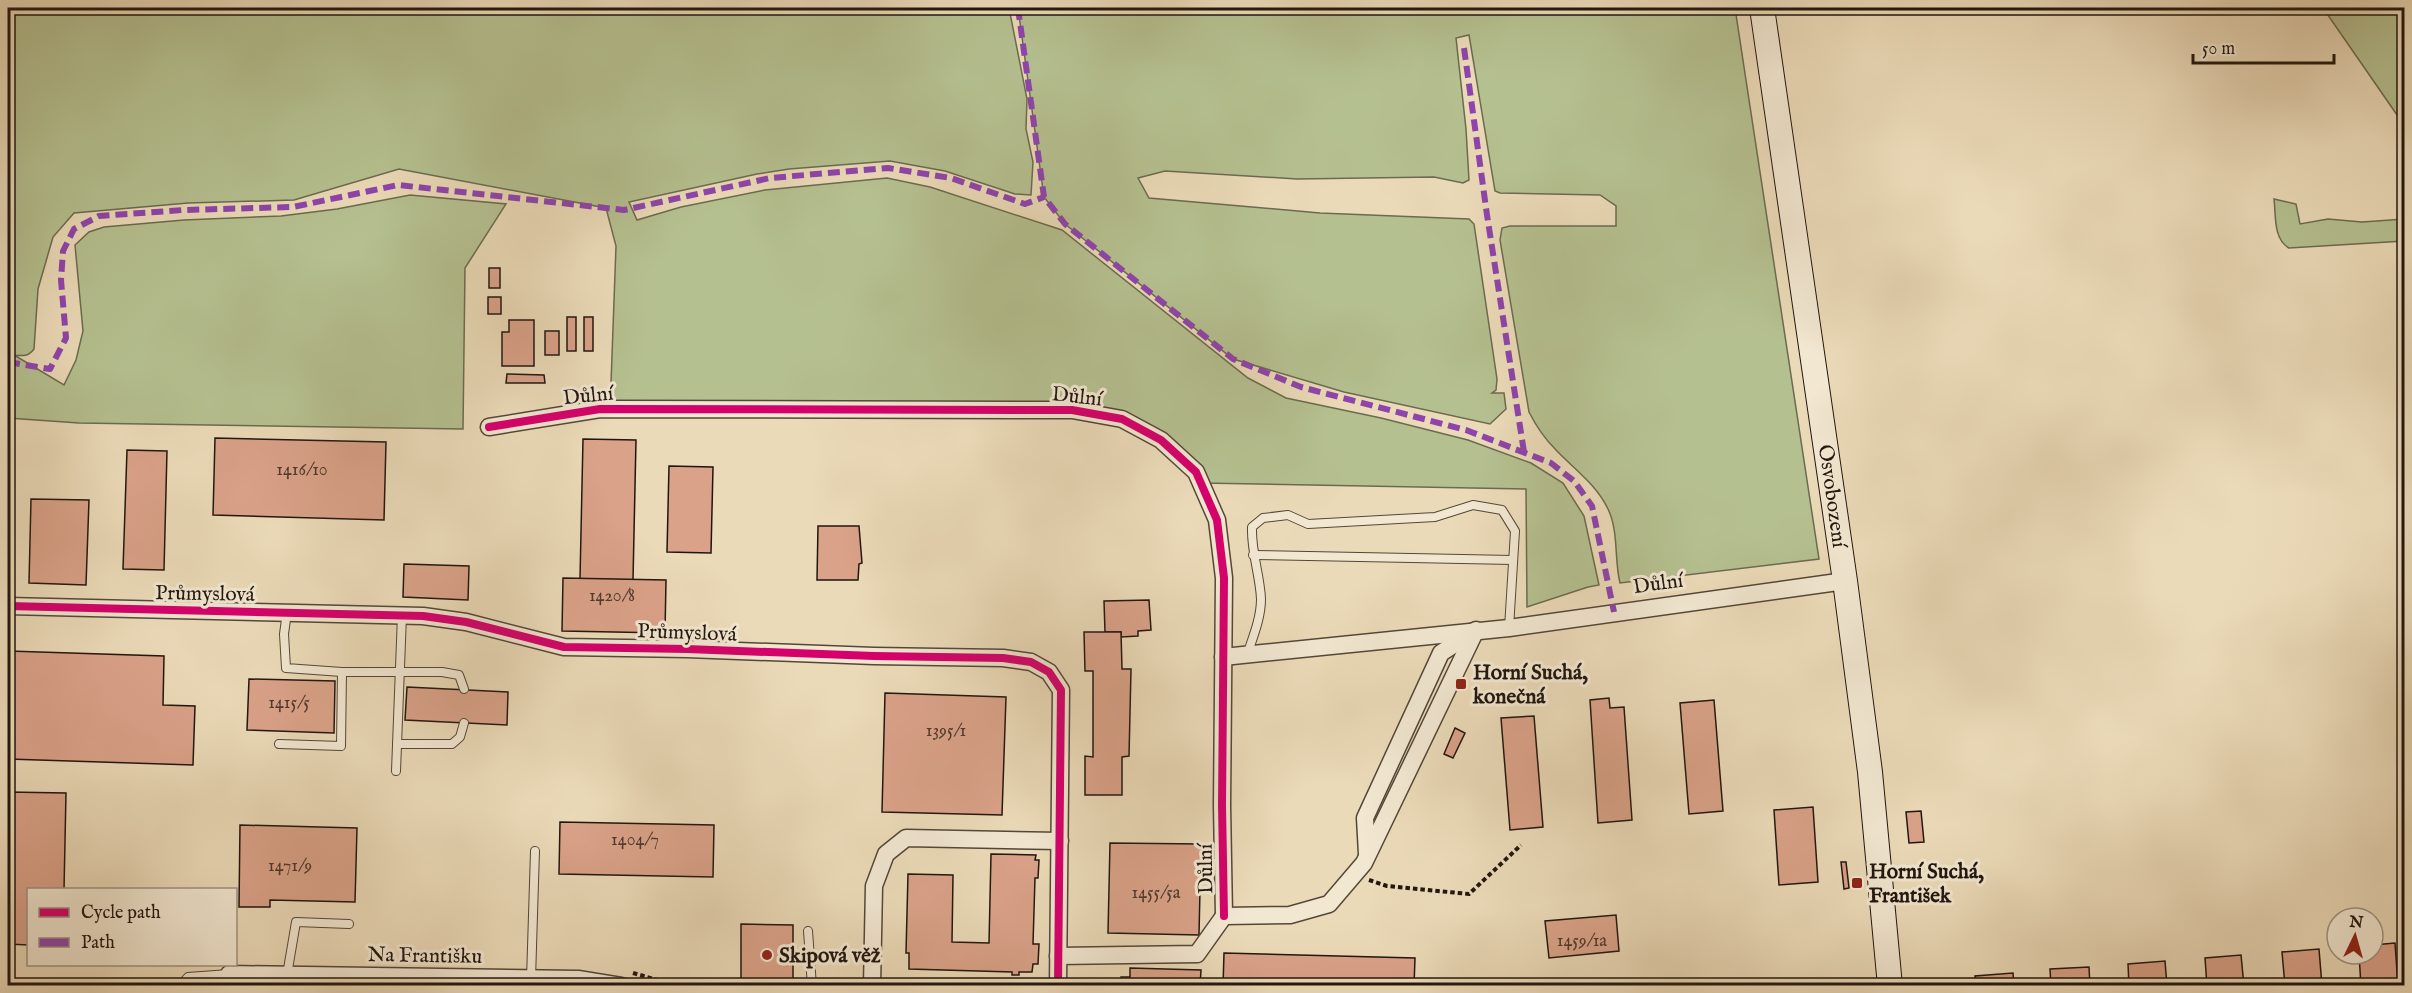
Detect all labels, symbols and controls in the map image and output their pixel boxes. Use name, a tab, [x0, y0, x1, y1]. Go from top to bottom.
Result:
scale bar	[2193, 27, 2334, 65]
text: 50 m	[2202, 38, 2235, 61]
street label: Důlní	[562, 380, 616, 413]
street label: Důlní	[1050, 381, 1105, 414]
street label: Osvobození	[1811, 443, 1852, 551]
house number: 1416/10	[276, 459, 328, 482]
street label: Důlní	[1631, 567, 1686, 601]
street label: Průmyslová	[155, 580, 256, 609]
house number: 1420/8	[589, 585, 635, 608]
street label: Průmyslová	[637, 618, 738, 649]
place label: Horní Suchá, konečná	[1472, 660, 1588, 711]
marker: Horní Suchá, konečná	[1454, 677, 1468, 691]
house number: 1415/5	[268, 692, 310, 715]
house number: 1395/1	[926, 720, 966, 743]
house number: 1404/7	[611, 829, 659, 852]
street label: Důlní	[1193, 842, 1220, 894]
house number: 1471/9	[268, 855, 312, 878]
place label: Horní Suchá, František	[1869, 859, 1984, 910]
marker: Horní Suchá, František	[1850, 876, 1864, 890]
house number: 1455/5a	[1132, 882, 1181, 905]
legend	[27, 888, 237, 966]
text: Cycle path	[81, 902, 161, 925]
north arrow	[2325, 906, 2385, 966]
text: N	[2347, 912, 2364, 934]
house number: 1459/1a	[1557, 930, 1607, 953]
text: Path	[81, 932, 115, 955]
street label: Na Františku	[367, 942, 483, 971]
place label: Skipová věž	[779, 943, 881, 970]
marker: Skipová věž	[760, 948, 774, 962]

